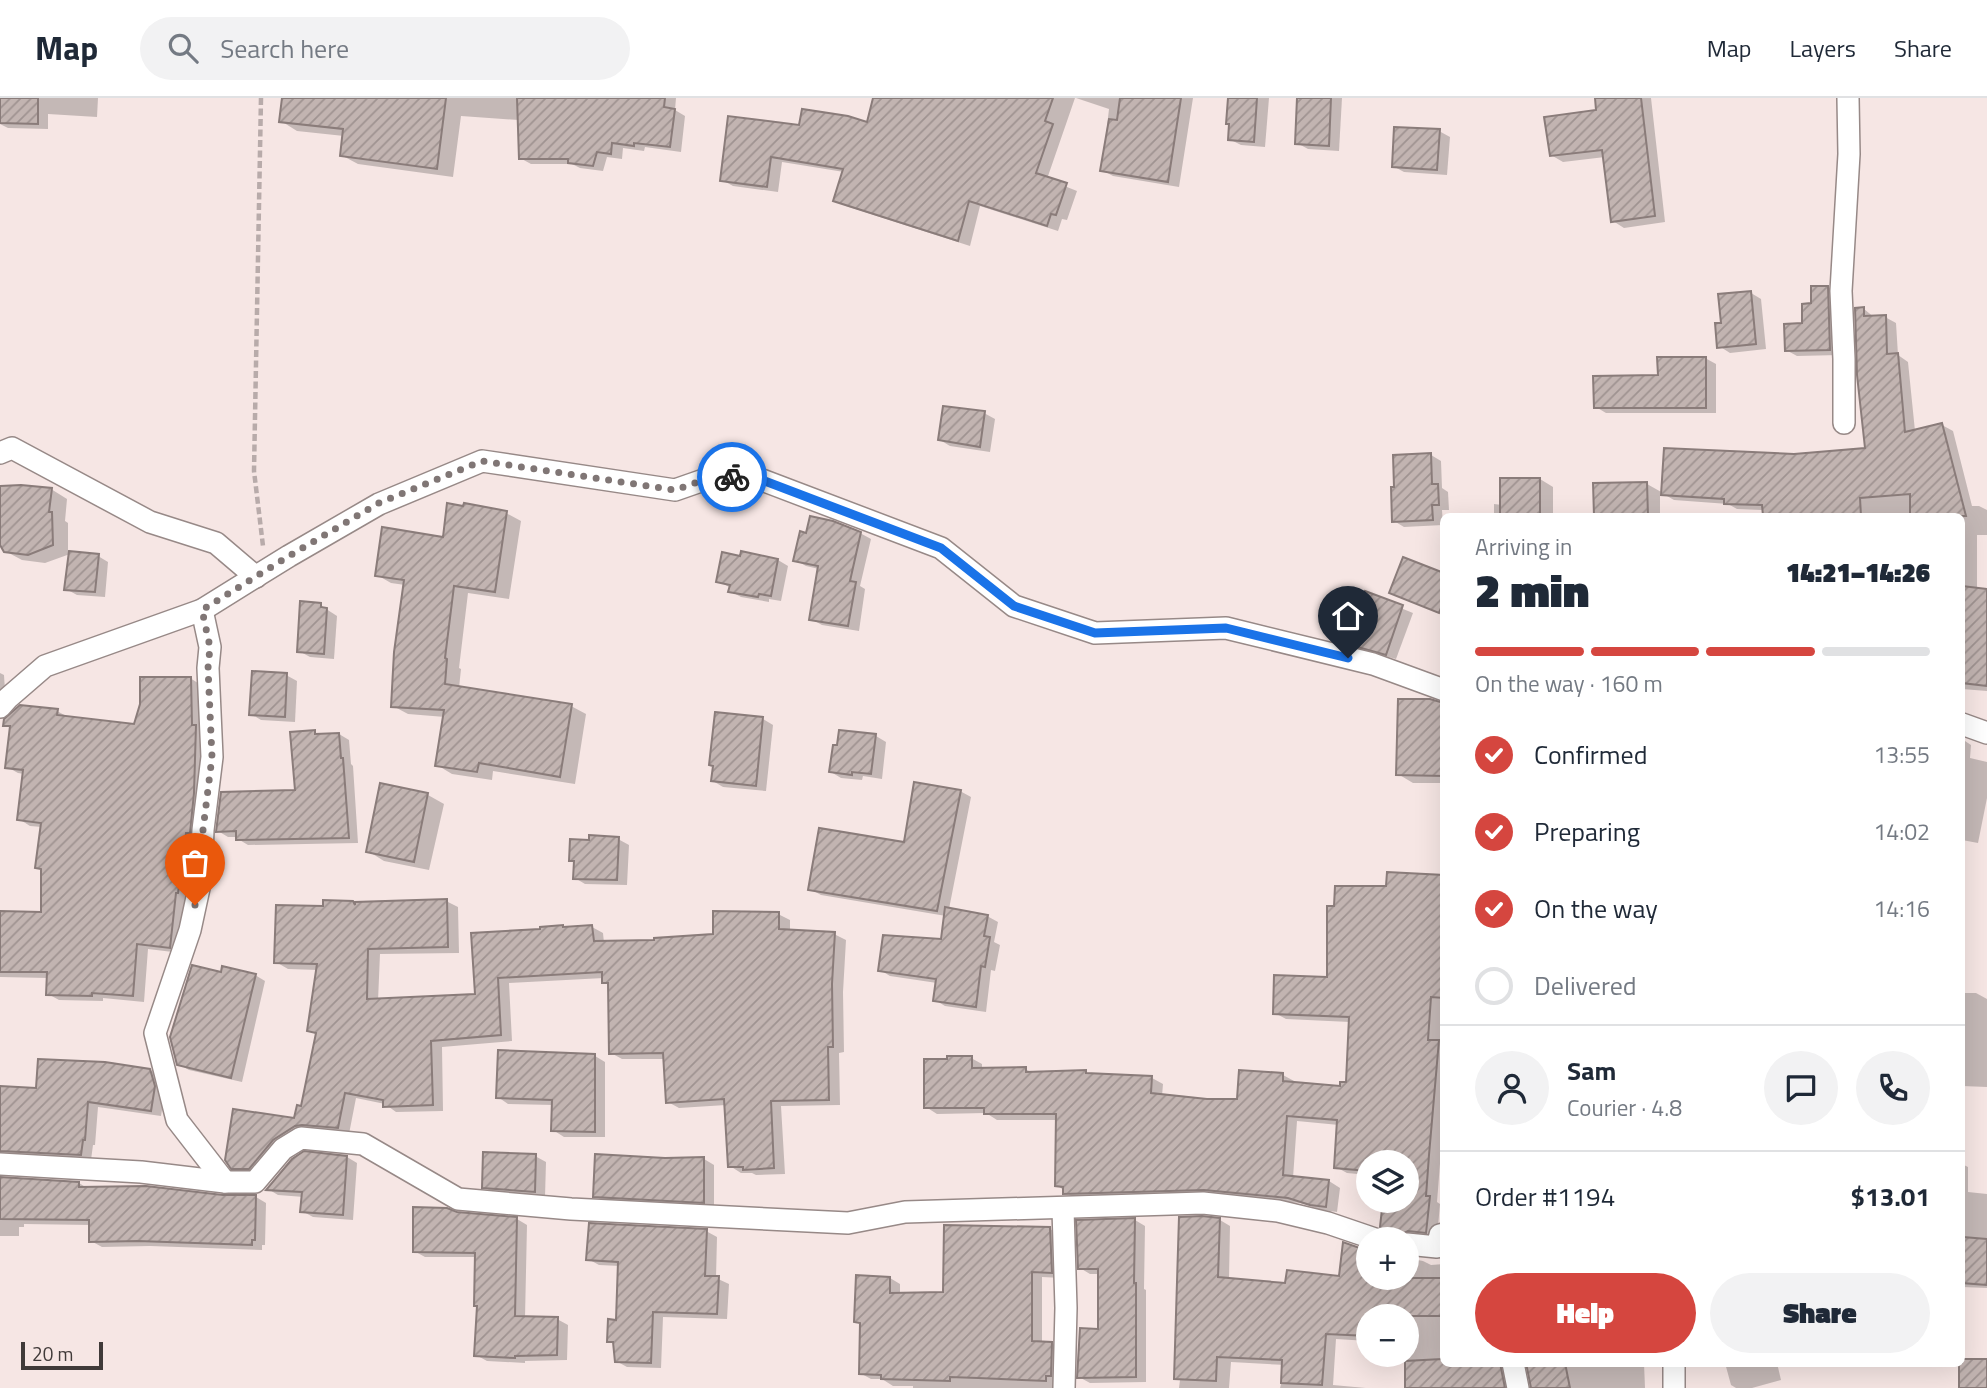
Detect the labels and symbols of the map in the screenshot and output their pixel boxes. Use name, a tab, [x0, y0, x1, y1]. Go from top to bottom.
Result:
courier	[697, 442, 767, 512]
pin	[1318, 586, 1378, 658]
pin	[165, 833, 225, 905]
scale bar	[21, 1339, 103, 1371]

